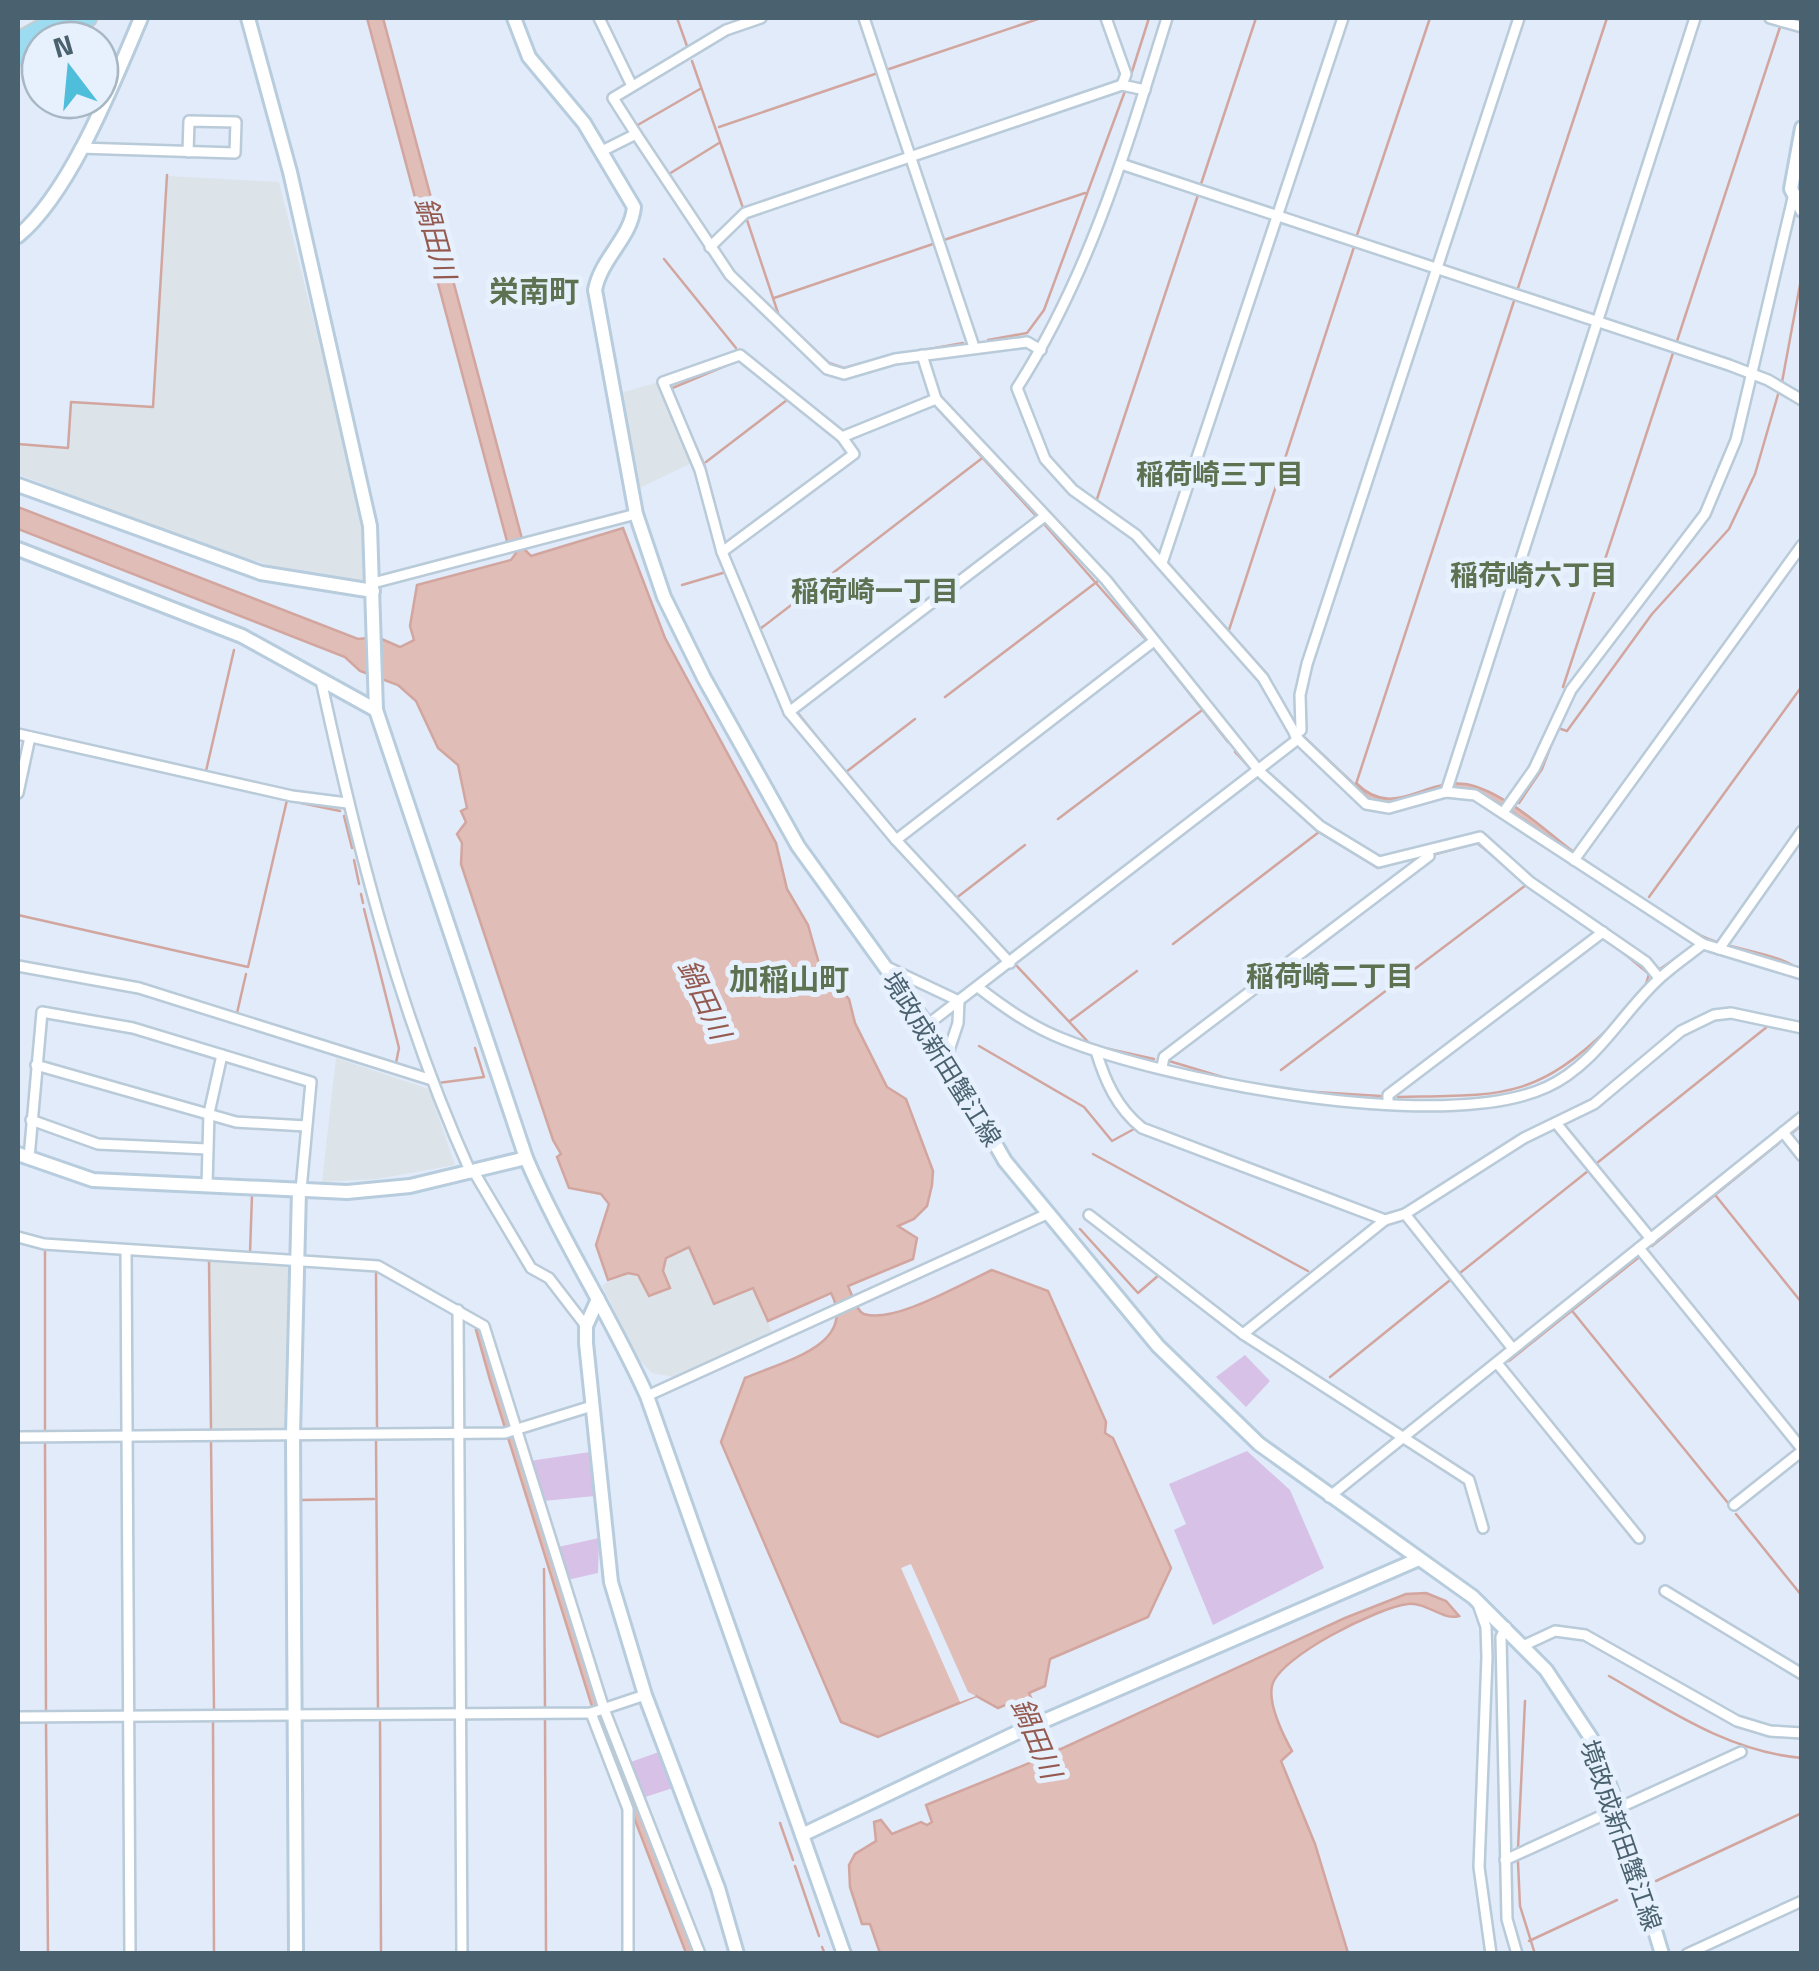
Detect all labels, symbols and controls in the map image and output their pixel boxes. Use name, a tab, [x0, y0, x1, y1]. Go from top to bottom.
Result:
north arrow	[20, 20, 120, 120]
text: N	[48, 22, 78, 69]
water label: 鍋田川	[404, 192, 468, 287]
district label: 栄南町	[489, 268, 579, 314]
district label: 稲荷崎三丁目	[1136, 452, 1304, 495]
district label: 稲荷崎六丁目	[1450, 553, 1618, 596]
district label: 稲荷崎一丁目	[791, 569, 959, 612]
water label: 鍋田川	[668, 952, 744, 1049]
district label: 稲荷崎二丁目	[1246, 954, 1414, 997]
district label: 加稲山町	[729, 956, 849, 1002]
street label: 境政成新田蟹江線	[873, 964, 1011, 1154]
water label: 鍋田川	[1001, 1691, 1074, 1788]
street label: 境政成新田蟹江線	[1570, 1734, 1672, 1936]

